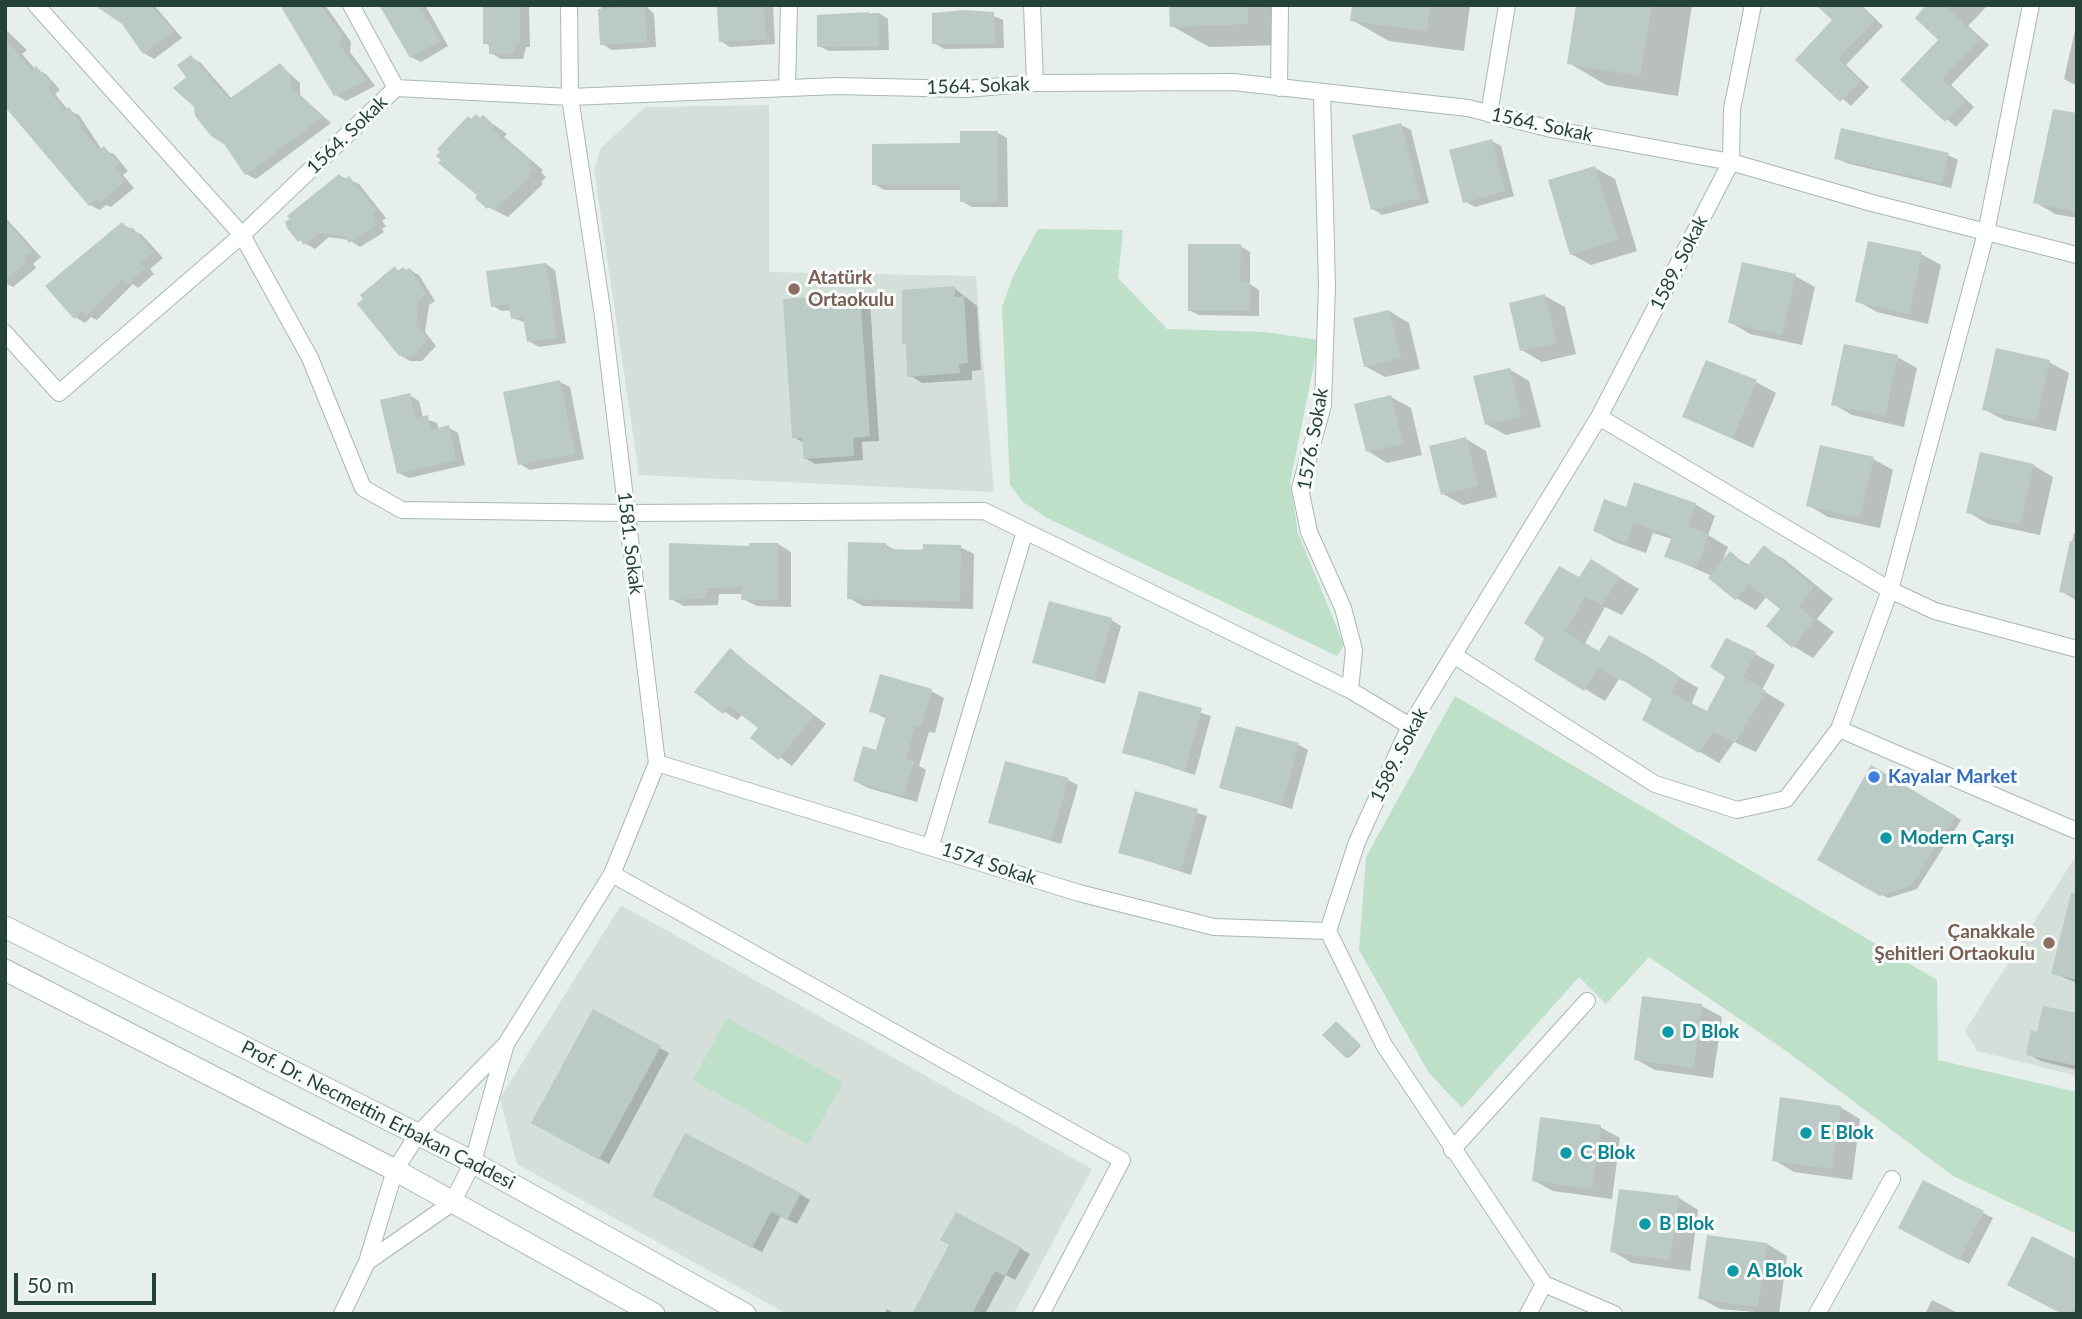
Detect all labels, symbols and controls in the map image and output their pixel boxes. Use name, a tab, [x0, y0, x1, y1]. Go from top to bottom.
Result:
street label: 1564. Sokak	[926, 73, 1030, 99]
street label: 1564. Sokak	[302, 91, 392, 179]
street label: 1564. Sokak	[1489, 103, 1595, 147]
street label: 1589. Sokak	[1645, 212, 1713, 314]
place label: Atatürk Ortaokulu	[808, 267, 894, 311]
marker: Atatürk Ortaokulu	[786, 281, 802, 297]
street label: 1576. Sokak	[1293, 386, 1333, 492]
street label: 1581. Sokak	[612, 490, 648, 596]
street label: 1589. Sokak	[1365, 704, 1433, 806]
place label: Kayalar Market	[1888, 766, 2017, 788]
marker: Kayalar Market	[1866, 769, 1882, 785]
place label: Modern Çarşı	[1900, 827, 2014, 849]
marker: Modern Çarşı	[1878, 830, 1894, 846]
street label: 1574 Sokak	[939, 838, 1039, 890]
place label: Çanakkale Şehitleri Ortaokulu	[1874, 921, 2035, 965]
marker: Çanakkale Şehitleri Ortaokulu	[2041, 935, 2057, 951]
place label: D Blok	[1682, 1021, 1739, 1043]
marker: D Blok	[1660, 1024, 1676, 1040]
street label: Prof. Dr. Necmettin Erbakan Caddesi	[237, 1036, 519, 1194]
place label: E Blok	[1820, 1122, 1874, 1144]
marker: E Blok	[1798, 1125, 1814, 1141]
place label: C Blok	[1580, 1142, 1635, 1164]
marker: C Blok	[1558, 1145, 1574, 1161]
place label: B Blok	[1659, 1213, 1714, 1235]
marker: B Blok	[1637, 1216, 1653, 1232]
scale bar	[18, 1260, 159, 1304]
place label: A Blok	[1747, 1260, 1803, 1282]
marker: A Blok	[1725, 1263, 1741, 1279]
text: 50 m	[27, 1272, 74, 1297]

